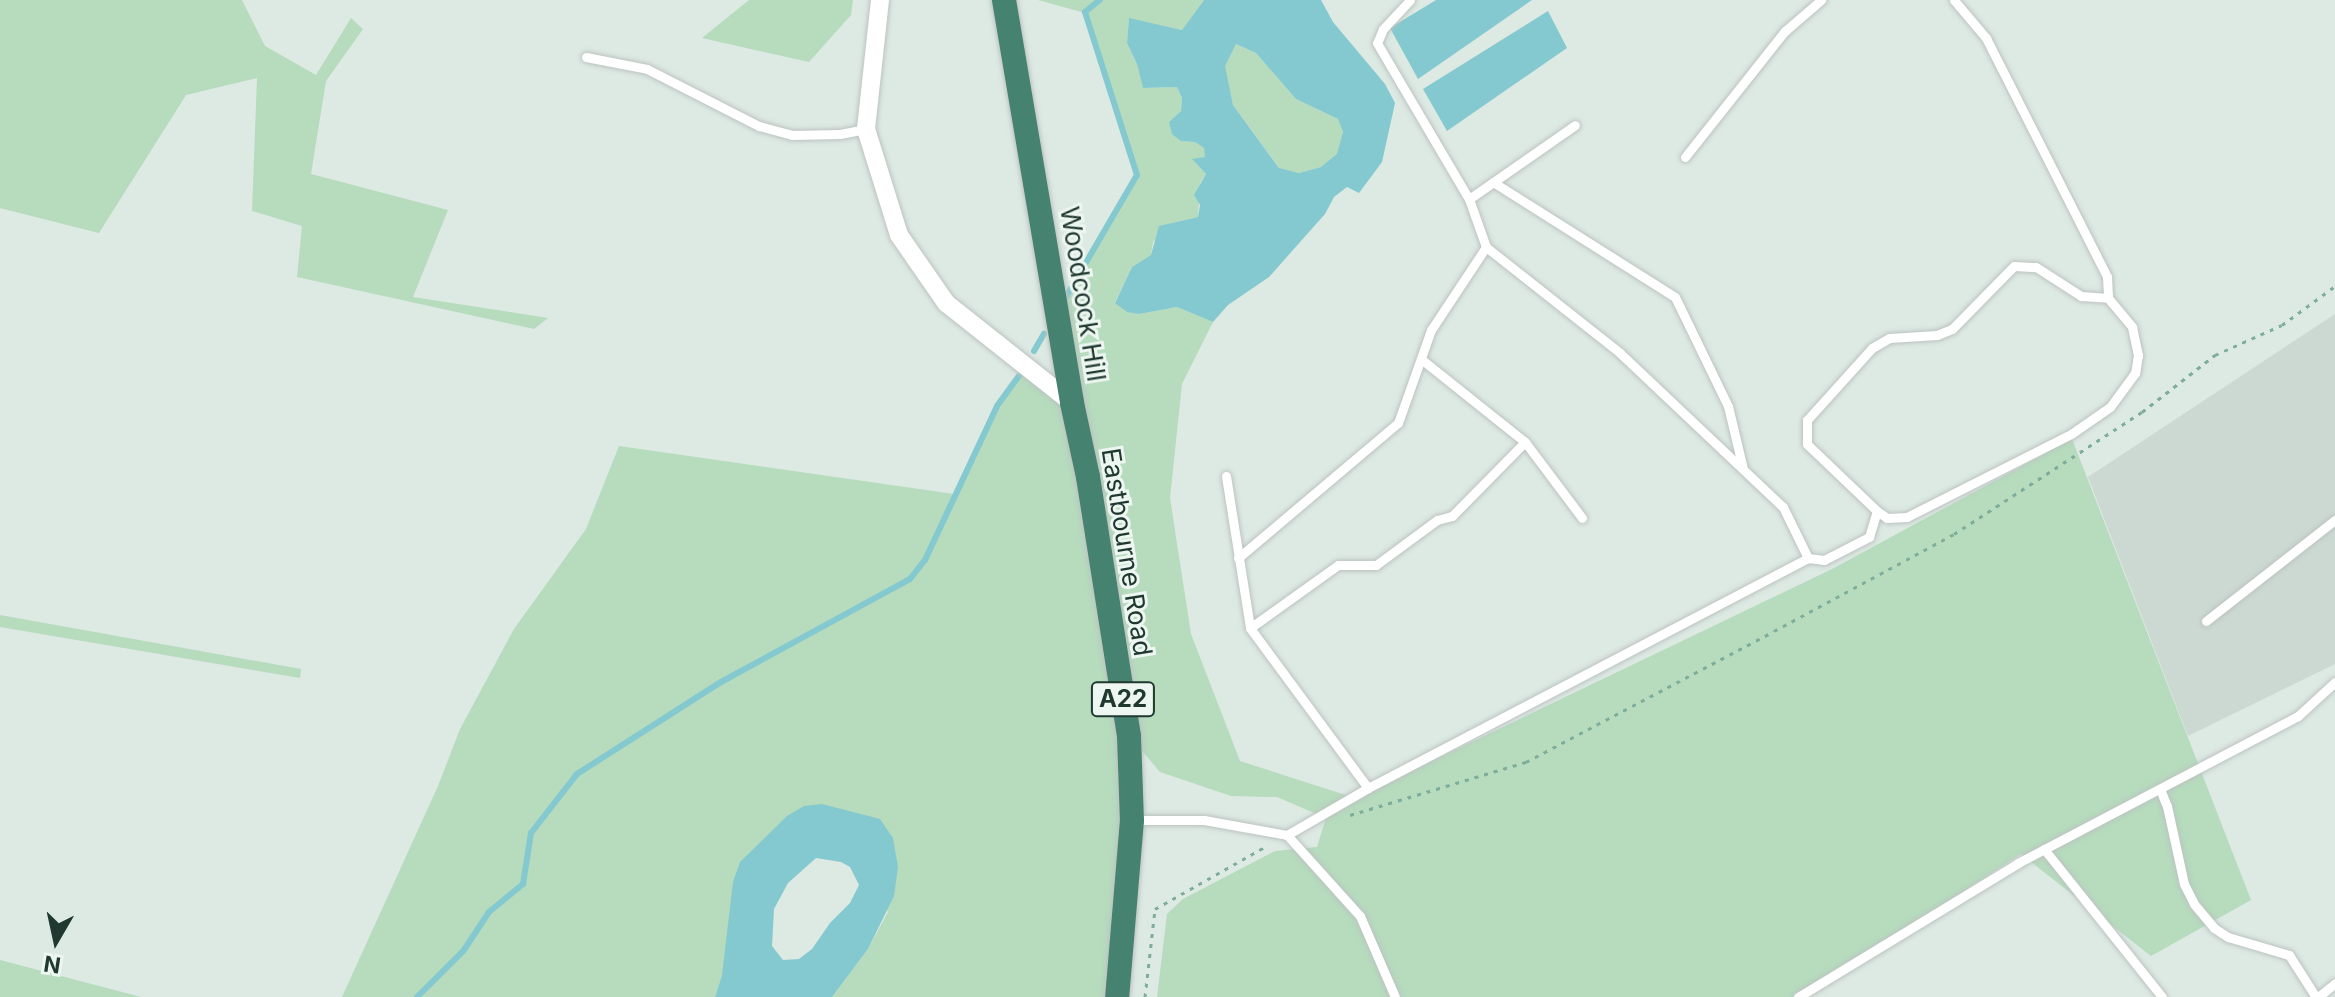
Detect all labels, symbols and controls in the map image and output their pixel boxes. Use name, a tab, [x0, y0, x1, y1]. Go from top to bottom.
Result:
street label: Woodcock Hill	[1054, 204, 1112, 384]
street label: Eastbourne Road	[1095, 446, 1159, 658]
road number: A22	[1089, 679, 1157, 719]
north arrow	[16, 901, 96, 981]
text: N	[42, 951, 63, 979]

